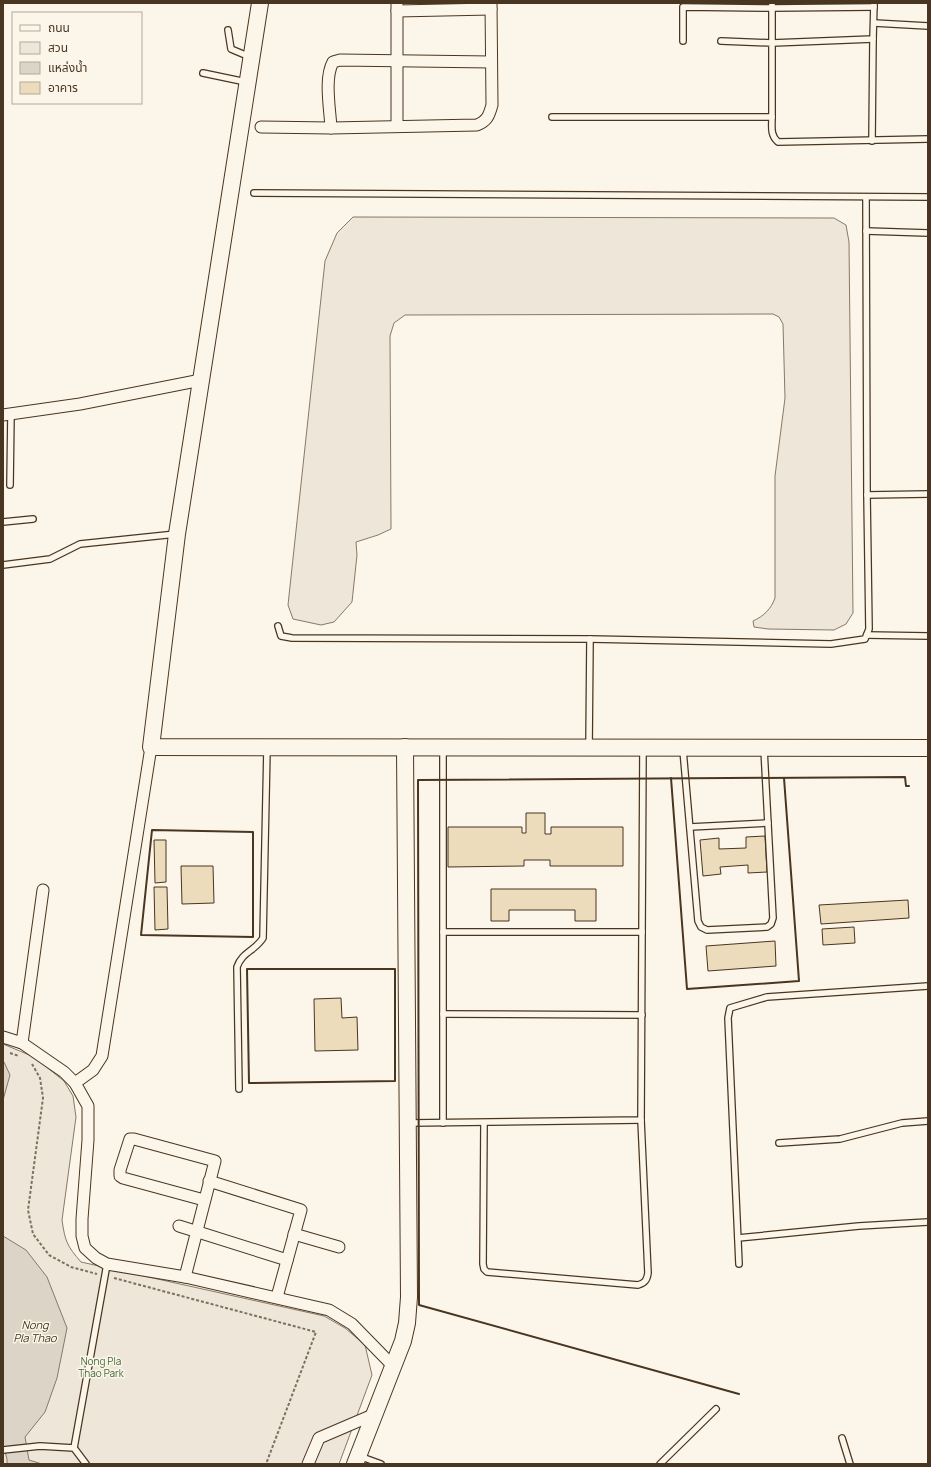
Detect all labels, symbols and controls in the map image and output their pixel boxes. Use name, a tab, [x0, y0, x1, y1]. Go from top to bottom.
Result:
legend	[12, 12, 142, 104]
text: ถนน	[48, 19, 70, 36]
text: สวน	[48, 39, 68, 56]
text: แหล่งน้ำ	[48, 59, 87, 76]
text: อาคาร	[48, 79, 78, 96]
water label: Nong Pla Thao	[13, 1317, 58, 1345]
park label: Nong Pla Thao Park	[78, 1354, 125, 1380]

